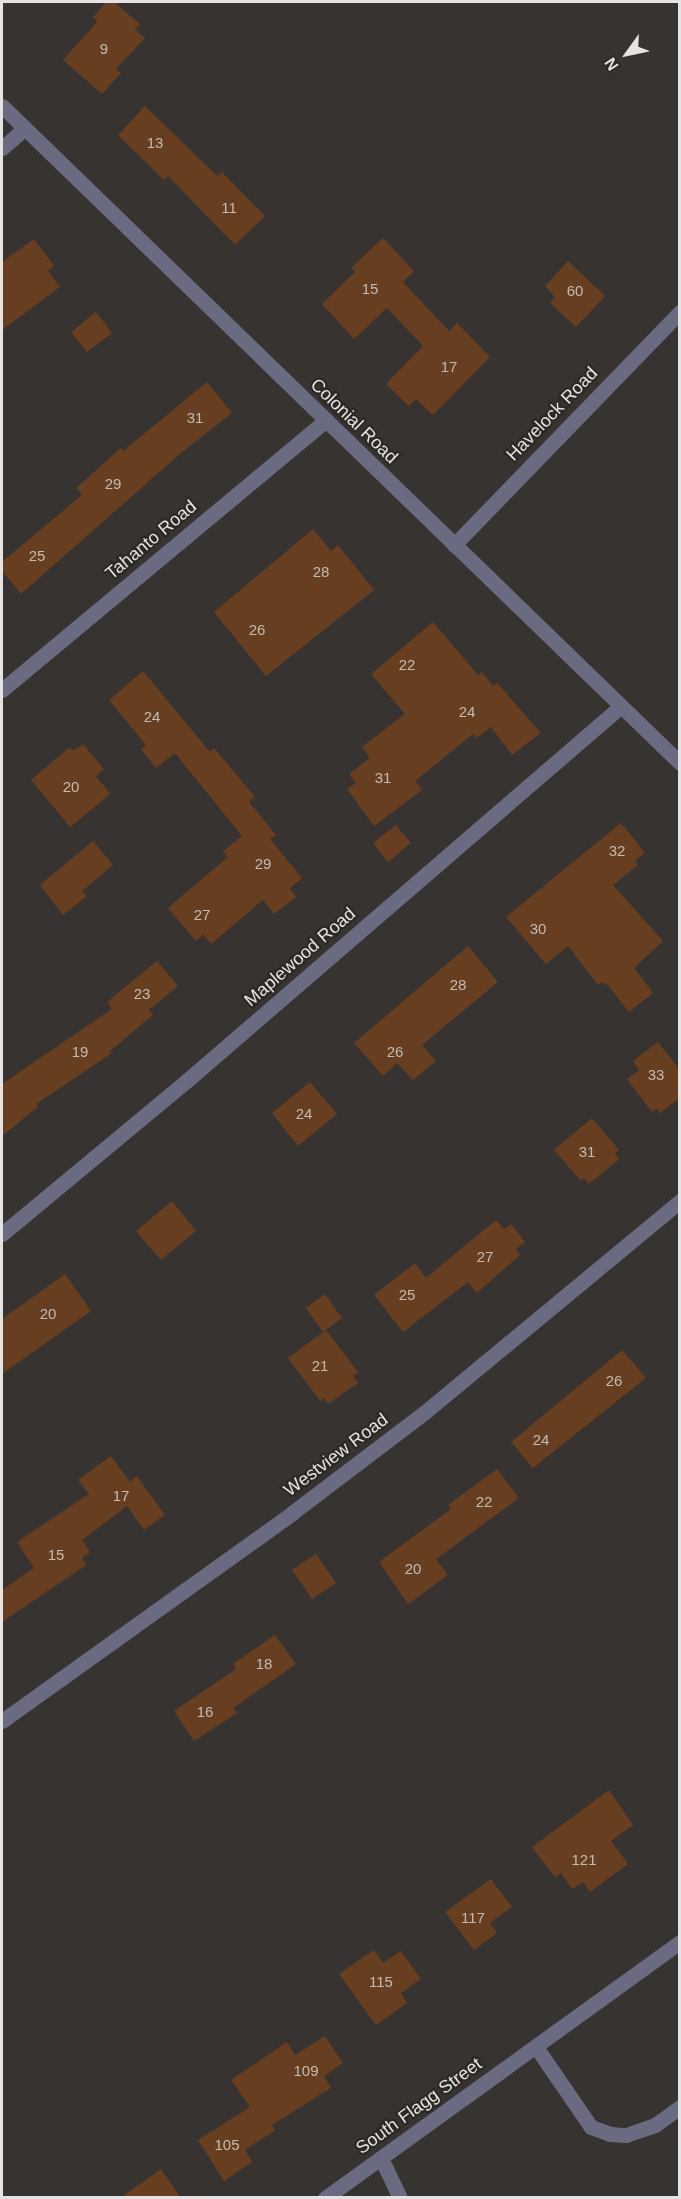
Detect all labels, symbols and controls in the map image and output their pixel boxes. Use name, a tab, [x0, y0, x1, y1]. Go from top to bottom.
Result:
north arrow	[597, 24, 657, 84]
house number: 9	[100, 40, 108, 58]
text: N	[601, 55, 622, 74]
house number: 13	[147, 134, 163, 152]
house number: 11	[221, 199, 237, 217]
house number: 15	[362, 280, 378, 298]
house number: 60	[567, 282, 583, 300]
house number: 17	[441, 358, 457, 376]
street label: Havelock Road	[502, 363, 602, 465]
street label: Colonial Road	[306, 374, 402, 468]
house number: 31	[187, 409, 203, 427]
house number: 29	[105, 475, 121, 493]
street label: Tahanto Road	[101, 496, 201, 584]
house number: 25	[29, 547, 45, 565]
house number: 28	[313, 563, 329, 581]
house number: 26	[249, 621, 265, 639]
house number: 22	[399, 656, 415, 674]
house number: 24	[459, 703, 475, 721]
house number: 24	[144, 708, 160, 726]
house number: 31	[375, 769, 391, 787]
house number: 20	[63, 778, 79, 796]
house number: 32	[609, 842, 625, 860]
house number: 29	[255, 855, 271, 873]
street label: Maplewood Road	[240, 903, 360, 1011]
house number: 27	[194, 906, 210, 924]
house number: 30	[530, 920, 546, 938]
house number: 28	[450, 976, 466, 994]
house number: 23	[134, 985, 150, 1003]
house number: 19	[72, 1043, 88, 1061]
house number: 26	[387, 1043, 403, 1061]
house number: 33	[648, 1066, 664, 1084]
house number: 24	[296, 1105, 312, 1123]
house number: 31	[579, 1143, 595, 1161]
house number: 27	[477, 1248, 493, 1266]
house number: 25	[399, 1286, 415, 1304]
house number: 20	[40, 1305, 56, 1323]
house number: 21	[312, 1357, 328, 1375]
house number: 26	[606, 1372, 622, 1390]
street label: Westview Road	[280, 1409, 392, 1501]
house number: 24	[533, 1431, 549, 1449]
house number: 17	[113, 1487, 129, 1505]
house number: 22	[476, 1493, 492, 1511]
house number: 15	[48, 1546, 64, 1564]
house number: 20	[405, 1560, 421, 1578]
house number: 18	[256, 1655, 272, 1673]
house number: 16	[197, 1703, 213, 1721]
house number: 121	[571, 1851, 597, 1869]
house number: 117	[461, 1909, 485, 1927]
house number: 115	[369, 1973, 393, 1991]
street label: South Flagg Street	[352, 2053, 486, 2159]
house number: 109	[293, 2062, 319, 2080]
house number: 105	[214, 2136, 240, 2154]

